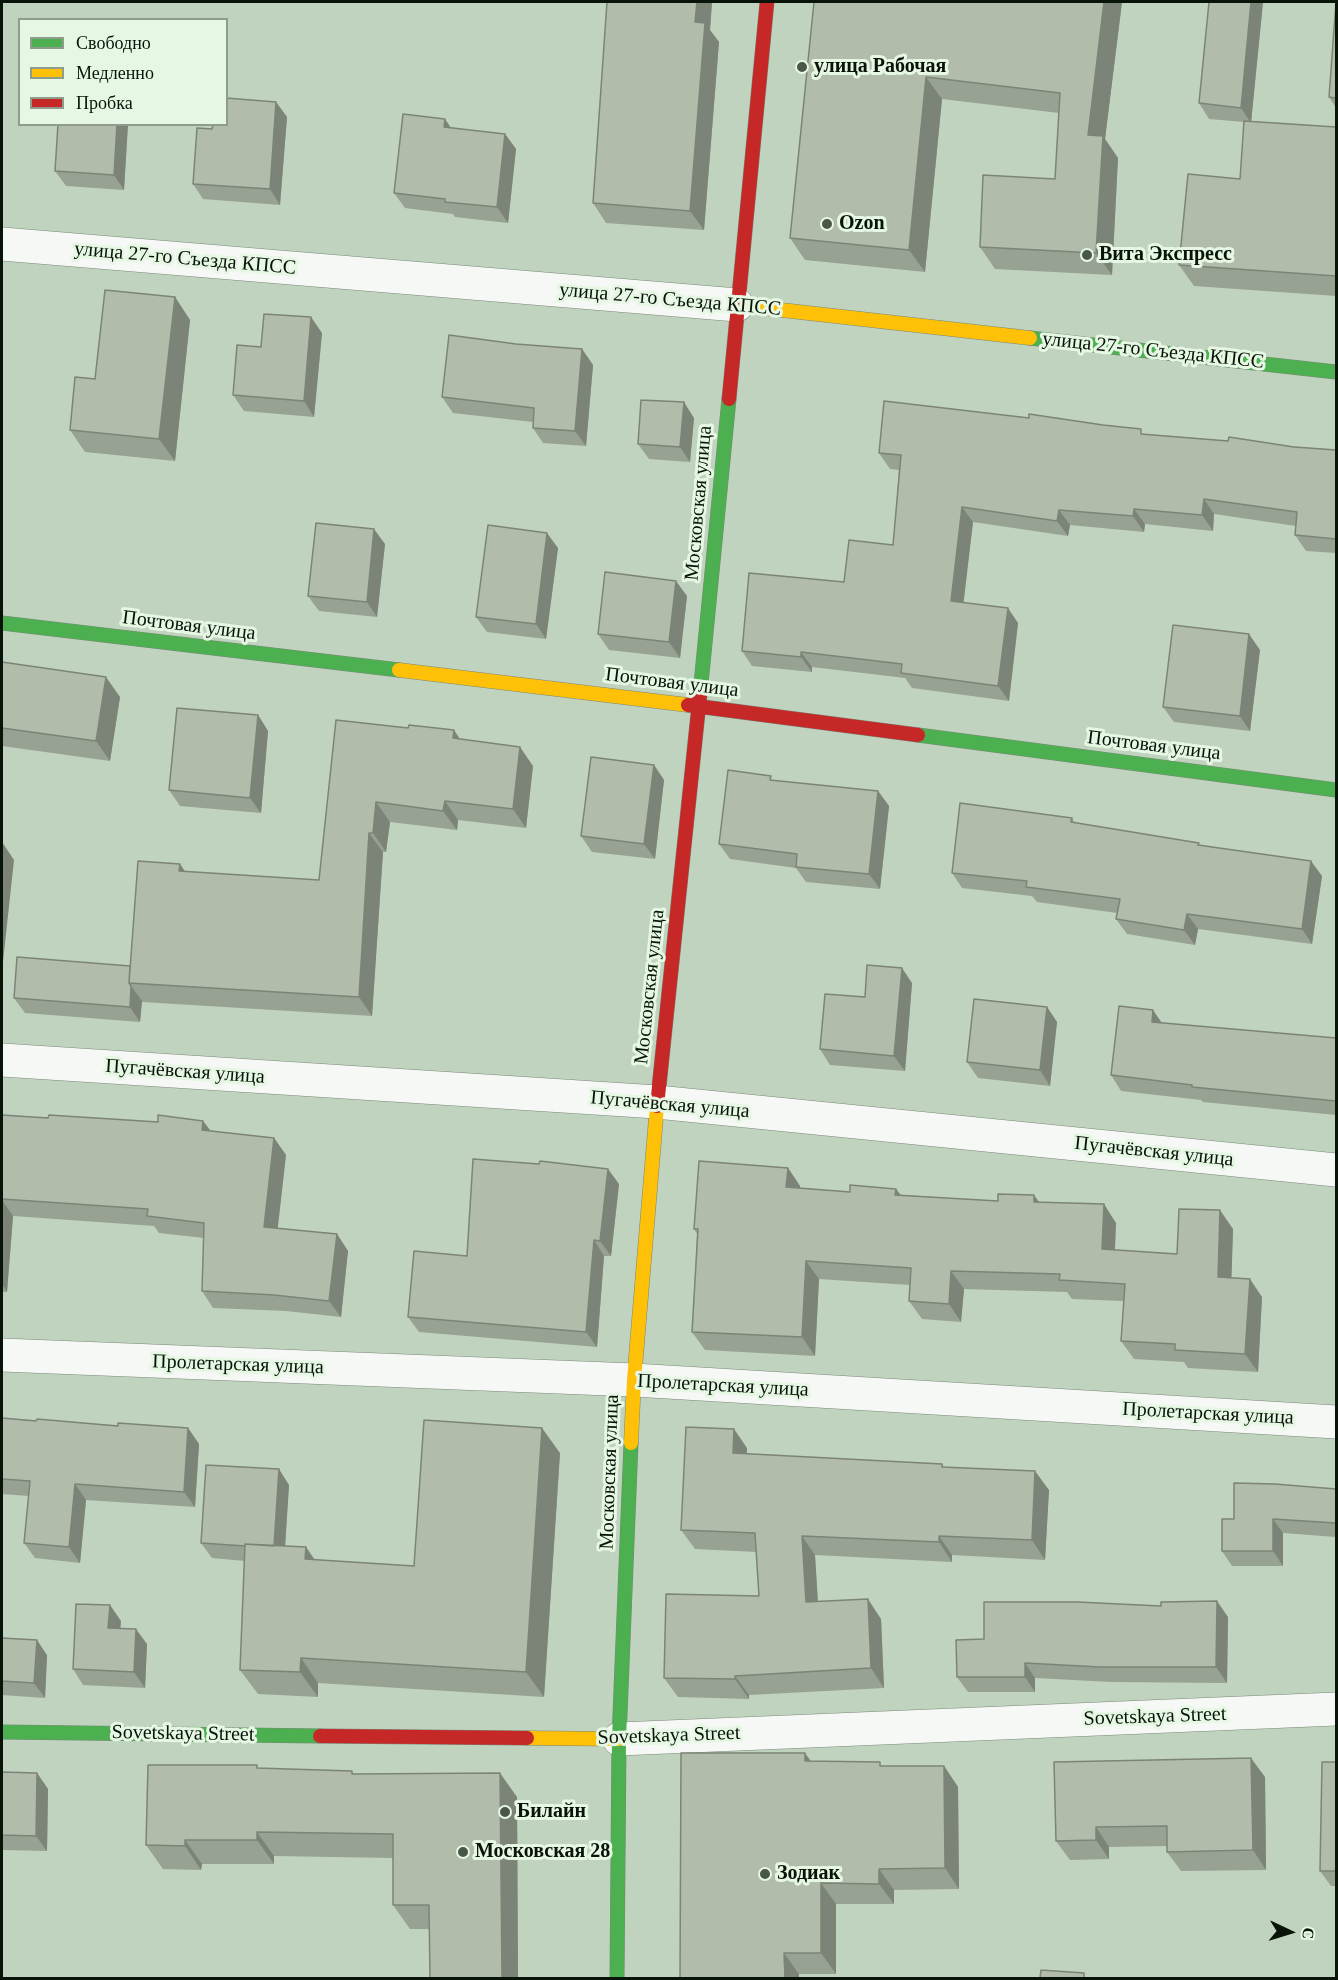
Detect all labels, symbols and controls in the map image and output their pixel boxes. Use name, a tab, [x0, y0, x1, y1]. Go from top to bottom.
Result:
legend	[18, 18, 228, 126]
text: Свободно	[76, 33, 151, 53]
place label: улица Рабочая	[814, 55, 946, 79]
marker: улица Рабочая	[795, 60, 809, 74]
text: Медленно	[76, 63, 154, 83]
text: Пробка	[76, 93, 133, 113]
place label: Ozon	[839, 212, 885, 236]
marker: Ozon	[820, 217, 834, 231]
street label: улица 27-го Съезда КПСС	[73, 237, 297, 281]
place label: Вита Экспресс	[1099, 243, 1232, 267]
marker: Вита Экспресс	[1080, 248, 1094, 262]
street label: улица 27-го Съезда КПСС	[558, 278, 782, 322]
street label: улица 27-го Съезда КПСС	[1041, 327, 1265, 375]
street label: Московская улица	[680, 425, 718, 581]
street label: Почтовая улица	[121, 606, 257, 646]
street label: Почтовая улица	[604, 663, 740, 703]
street label: Почтовая улица	[1086, 726, 1222, 766]
street label: Московская улица	[630, 908, 670, 1066]
street label: Пугачёвская улица	[104, 1054, 266, 1090]
street label: Пугачёвская улица	[589, 1086, 751, 1124]
street label: Пугачёвская улица	[1073, 1132, 1235, 1172]
street label: Пролетарская улица	[152, 1350, 324, 1380]
street label: Пролетарская улица	[637, 1370, 809, 1402]
street label: Московская улица	[595, 1394, 625, 1550]
street label: Пролетарская улица	[1122, 1398, 1294, 1430]
street label: Sovetskaya Street	[1083, 1703, 1227, 1731]
street label: Sovetskaya Street	[111, 1721, 255, 1747]
street label: Sovetskaya Street	[597, 1722, 741, 1750]
place label: Билайн	[517, 1800, 586, 1824]
marker: Билайн	[498, 1805, 512, 1819]
place label: Московская 28	[475, 1840, 610, 1864]
marker: Московская 28	[456, 1845, 470, 1859]
place label: Зодиак	[777, 1862, 840, 1886]
marker: Зодиак	[758, 1867, 772, 1881]
north arrow	[1260, 1902, 1320, 1962]
text: С	[1300, 1927, 1317, 1940]

